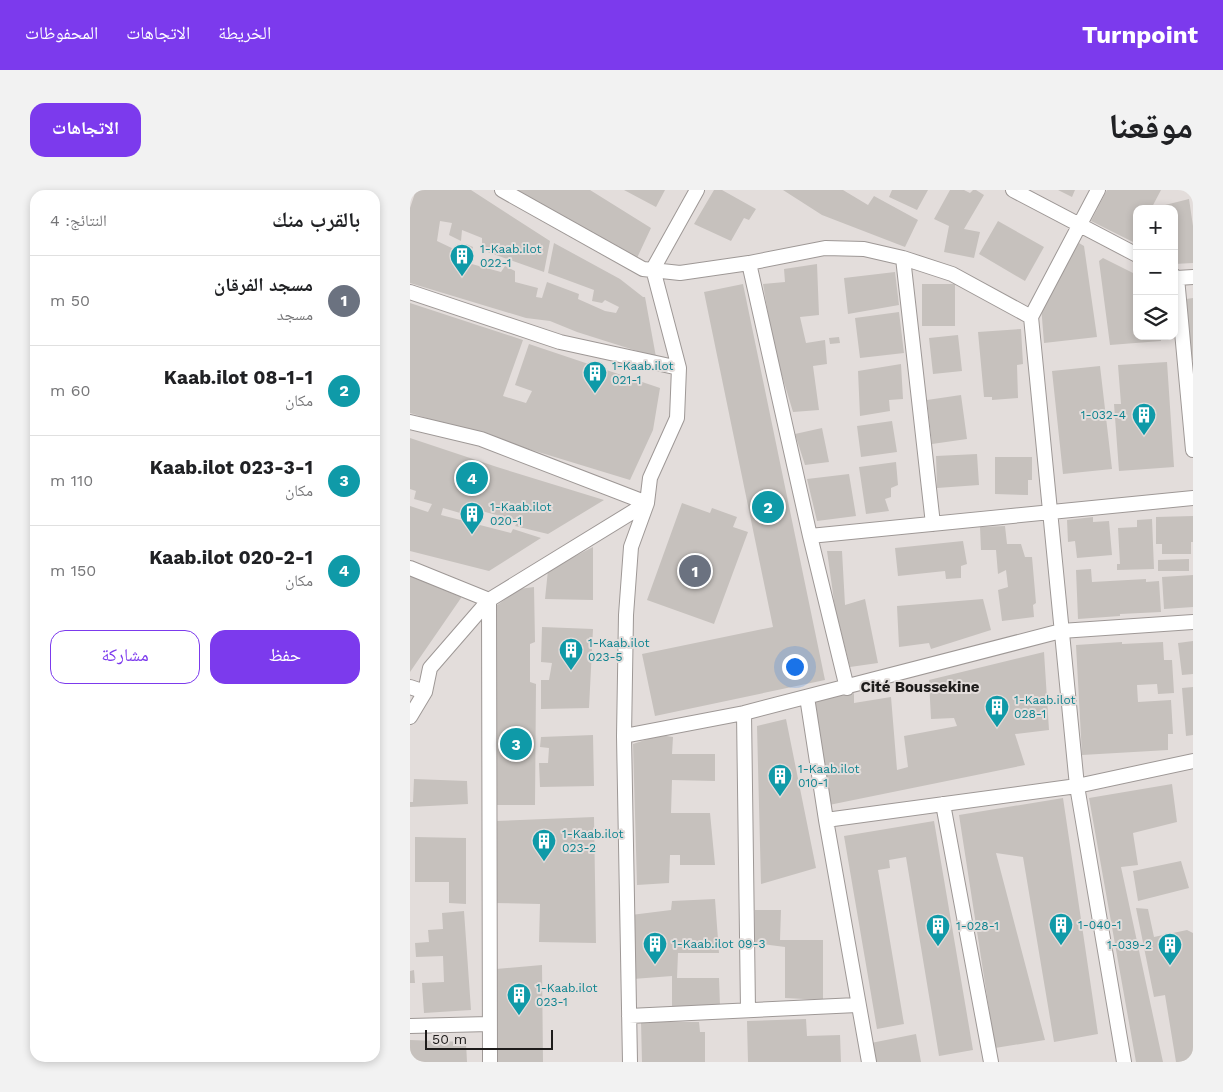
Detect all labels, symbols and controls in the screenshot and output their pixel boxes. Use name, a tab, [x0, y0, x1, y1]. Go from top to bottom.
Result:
text: Turnpoint	[1082, 21, 1198, 49]
text: المحفوظات	[25, 22, 98, 43]
text: الاتجاهات	[126, 22, 190, 43]
text: الخريطة	[218, 22, 271, 43]
button: الاتجاهات	[30, 103, 141, 157]
text: موقعنا	[1108, 105, 1193, 147]
map controls	[1133, 205, 1178, 340]
button: +	[1133, 205, 1178, 250]
text: بالقرب منك	[272, 207, 360, 232]
text: النتائج: 4	[50, 211, 107, 230]
place label: 1-Kaab.ilot 022-1	[480, 242, 542, 270]
building icon: 1-Kaab.ilot 022-1	[449, 243, 475, 277]
button: −	[1133, 250, 1178, 295]
text: مسجد الفرقان	[214, 273, 313, 296]
text: 50 m	[50, 291, 90, 310]
text: 1	[341, 291, 347, 310]
button: layers	[1133, 295, 1178, 340]
text: مسجد	[277, 305, 313, 324]
place label: 1-Kaab.ilot 021-1	[612, 359, 674, 387]
building icon: 1-Kaab.ilot 021-1	[582, 360, 608, 394]
text: 1-Kaab.ilot 08-1	[164, 366, 313, 389]
text: 60 m	[50, 381, 90, 400]
text: 2	[339, 381, 349, 400]
text: مكان	[285, 391, 313, 410]
building icon: 1-032-4	[1131, 402, 1157, 436]
place label: 1-032-4	[1081, 408, 1126, 422]
text: 1-Kaab.ilot 023-3	[150, 456, 313, 479]
pin: 4	[456, 459, 488, 497]
text: 110 m	[50, 471, 93, 490]
text: 3	[339, 471, 349, 490]
text: مكان	[285, 481, 313, 500]
pin: 2	[752, 488, 784, 526]
place label: 1-Kaab.ilot 020-1	[490, 500, 552, 528]
building icon: 1-Kaab.ilot 020-1	[459, 501, 485, 535]
text: 1-Kaab.ilot 020-2	[149, 546, 313, 569]
pin: 1	[679, 552, 711, 590]
text: 150 m	[50, 561, 96, 580]
text: 4	[339, 561, 349, 580]
text: مكان	[285, 571, 313, 590]
button: مشاركة	[50, 630, 200, 684]
button: حفظ	[210, 630, 360, 684]
place label: 1-Kaab.ilot 023-5	[588, 636, 650, 664]
building icon: 1-Kaab.ilot 023-5	[558, 637, 584, 671]
your location	[782, 654, 808, 680]
district label: Cité Boussekine	[861, 678, 980, 696]
place label: 1-Kaab.ilot 028-1	[1014, 693, 1076, 721]
building icon: 1-Kaab.ilot 028-1	[984, 694, 1010, 728]
pin: 3	[500, 725, 532, 763]
place label: 1-Kaab.ilot 010-1	[798, 762, 860, 790]
building icon: 1-Kaab.ilot 010-1	[767, 763, 793, 797]
place label: 1-Kaab.ilot 023-2	[562, 827, 624, 855]
building icon: 1-Kaab.ilot 023-2	[531, 828, 557, 862]
building icon: 1-040-1	[1048, 912, 1074, 946]
building icon: 1-028-1	[925, 913, 951, 947]
place label: 1-040-1	[1078, 918, 1121, 932]
place label: 1-028-1	[956, 919, 999, 933]
building icon: 1-Kaab.ilot 09-3	[642, 931, 668, 965]
building icon: 1-039-2	[1157, 932, 1183, 966]
place label: 1-Kaab.ilot 09-3	[672, 937, 765, 951]
place label: 1-039-2	[1107, 938, 1152, 952]
place label: 1-Kaab.ilot 023-1	[536, 981, 598, 1009]
building icon: 1-Kaab.ilot 023-1	[506, 982, 532, 1016]
scale bar	[425, 1027, 552, 1050]
text: 50 m	[432, 1031, 467, 1047]

